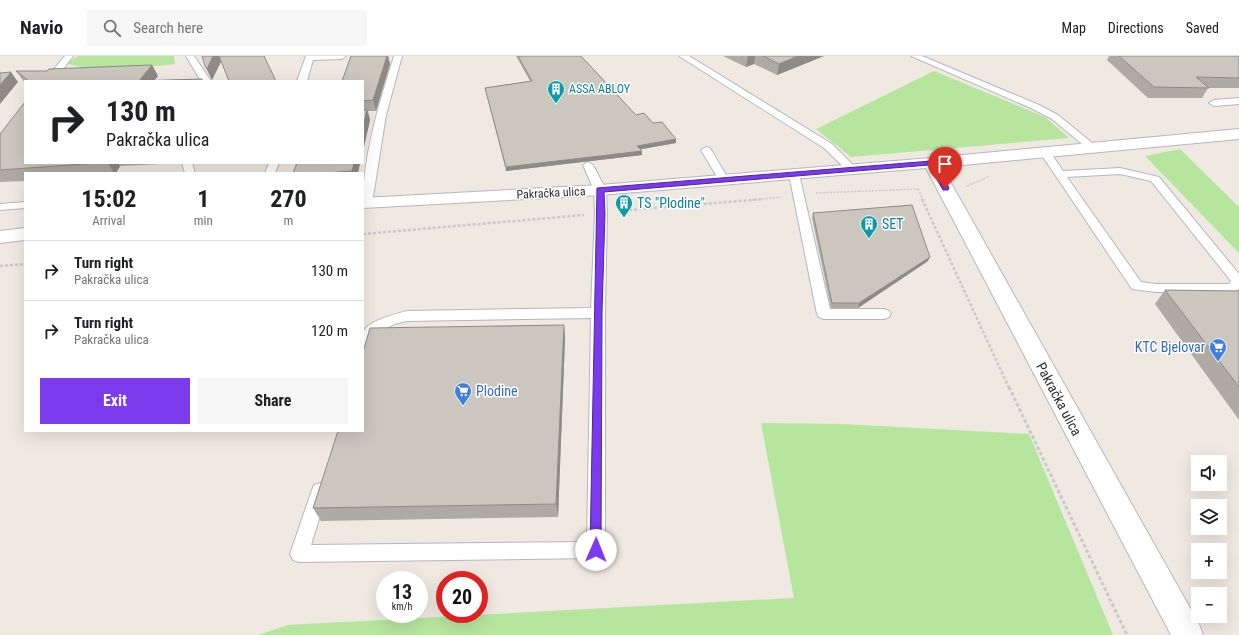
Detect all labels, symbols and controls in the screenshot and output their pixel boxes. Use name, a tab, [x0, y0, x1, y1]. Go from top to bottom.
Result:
search box	[87, 10, 367, 46]
text: Navio	[20, 16, 63, 39]
icon: search	[101, 17, 123, 39]
text: Search here	[133, 19, 203, 37]
text: Map	[1062, 20, 1086, 36]
text: Directions	[1108, 20, 1164, 36]
text: Saved	[1186, 20, 1219, 36]
building icon: ASSA ABLOY	[546, 79, 566, 104]
place label: ASSA ABLOY	[569, 82, 631, 96]
text: 130 m	[106, 95, 176, 128]
icon: right	[40, 96, 92, 148]
text: Pakračka ulica	[106, 129, 209, 150]
pin	[928, 147, 962, 188]
icon: arrive	[934, 153, 956, 175]
street label: Pakračka ulica	[516, 184, 586, 202]
text: 15:02	[81, 185, 136, 213]
text: 1	[197, 185, 209, 213]
text: 270	[270, 185, 307, 213]
building icon: TS "Plodine"	[614, 193, 634, 218]
place label: TS "Plodine"	[637, 195, 705, 211]
text: Arrival	[92, 213, 125, 228]
text: min	[194, 213, 213, 228]
text: m	[284, 213, 293, 228]
building icon: SET	[859, 214, 879, 239]
place label: SET	[882, 216, 904, 232]
text: Turn right	[74, 254, 133, 272]
icon: right	[40, 260, 62, 282]
text: 130 m	[311, 262, 348, 280]
text: Pakračka ulica	[74, 272, 149, 287]
text: Turn right	[74, 314, 133, 332]
icon: right	[40, 320, 62, 342]
text: 120 m	[311, 322, 348, 340]
text: Pakračka ulica	[74, 332, 149, 347]
supermarket icon: KTC Bjelovar	[1208, 337, 1228, 362]
place label: KTC Bjelovar	[1135, 339, 1205, 355]
street label: Pakračka ulica	[1033, 360, 1085, 438]
button: Exit	[40, 378, 190, 424]
button: Share	[198, 378, 348, 424]
supermarket icon: Plodine	[453, 381, 473, 406]
place label: Plodine	[476, 383, 518, 399]
map controls	[1191, 455, 1227, 623]
button: sound	[1191, 455, 1227, 491]
button: layers	[1191, 499, 1227, 535]
position arrow	[575, 529, 617, 571]
button: +	[1191, 543, 1227, 579]
speed limit sign: 20	[436, 571, 488, 623]
text: 13	[392, 580, 412, 604]
button: −	[1191, 587, 1227, 623]
text: km/h	[392, 601, 412, 612]

